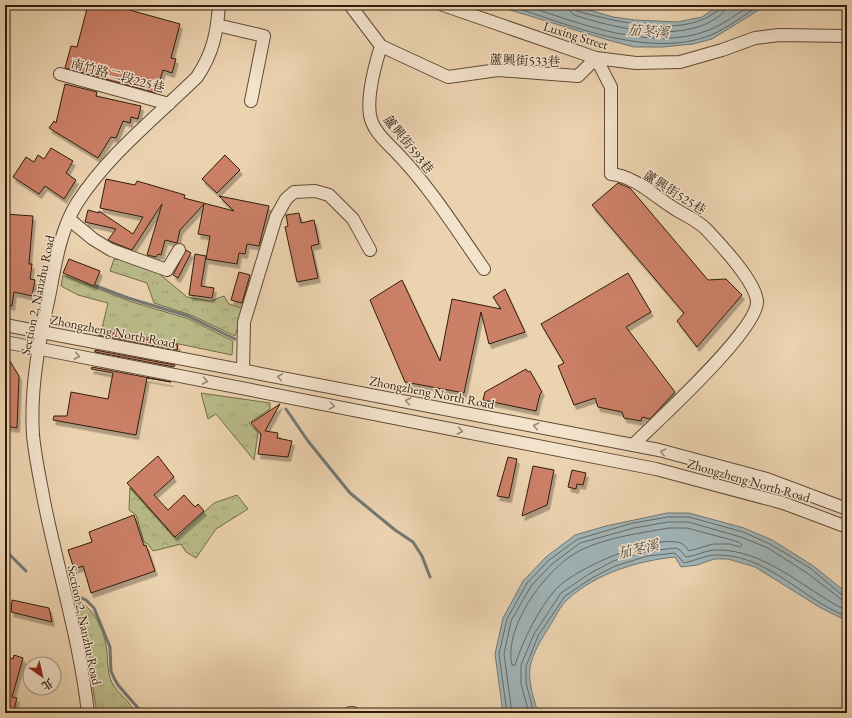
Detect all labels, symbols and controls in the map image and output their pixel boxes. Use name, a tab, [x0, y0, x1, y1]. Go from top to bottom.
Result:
street label: Luxing Street	[541, 18, 610, 53]
water label: 茄苳溪	[626, 21, 672, 42]
street label: 蘆興街533巷	[489, 51, 561, 70]
street label: 南竹路二段225巷	[69, 55, 167, 96]
street label: 蘆興街593巷	[380, 111, 437, 177]
street label: 蘆興街525巷	[640, 166, 709, 218]
street label: Section 2, Nanzhu Road	[17, 233, 59, 356]
street label: Zhongzheng North Road	[49, 311, 177, 352]
one-way arrow	[74, 352, 80, 360]
street label: Zhongzheng North Road	[368, 372, 496, 413]
one-way arrow	[277, 373, 284, 381]
one-way arrow	[202, 377, 208, 385]
one-way arrow	[405, 398, 411, 406]
one-way arrow	[329, 402, 335, 410]
one-way arrow	[533, 423, 539, 431]
one-way arrow	[457, 426, 463, 434]
one-way arrow	[660, 448, 666, 456]
street label: Zhongzheng North Road	[686, 455, 813, 506]
water label: 茄苳溪	[616, 535, 662, 562]
street label: Section 2, Nanzhu Road	[64, 564, 106, 687]
north arrow	[22, 656, 62, 696]
text: 北	[39, 675, 56, 693]

